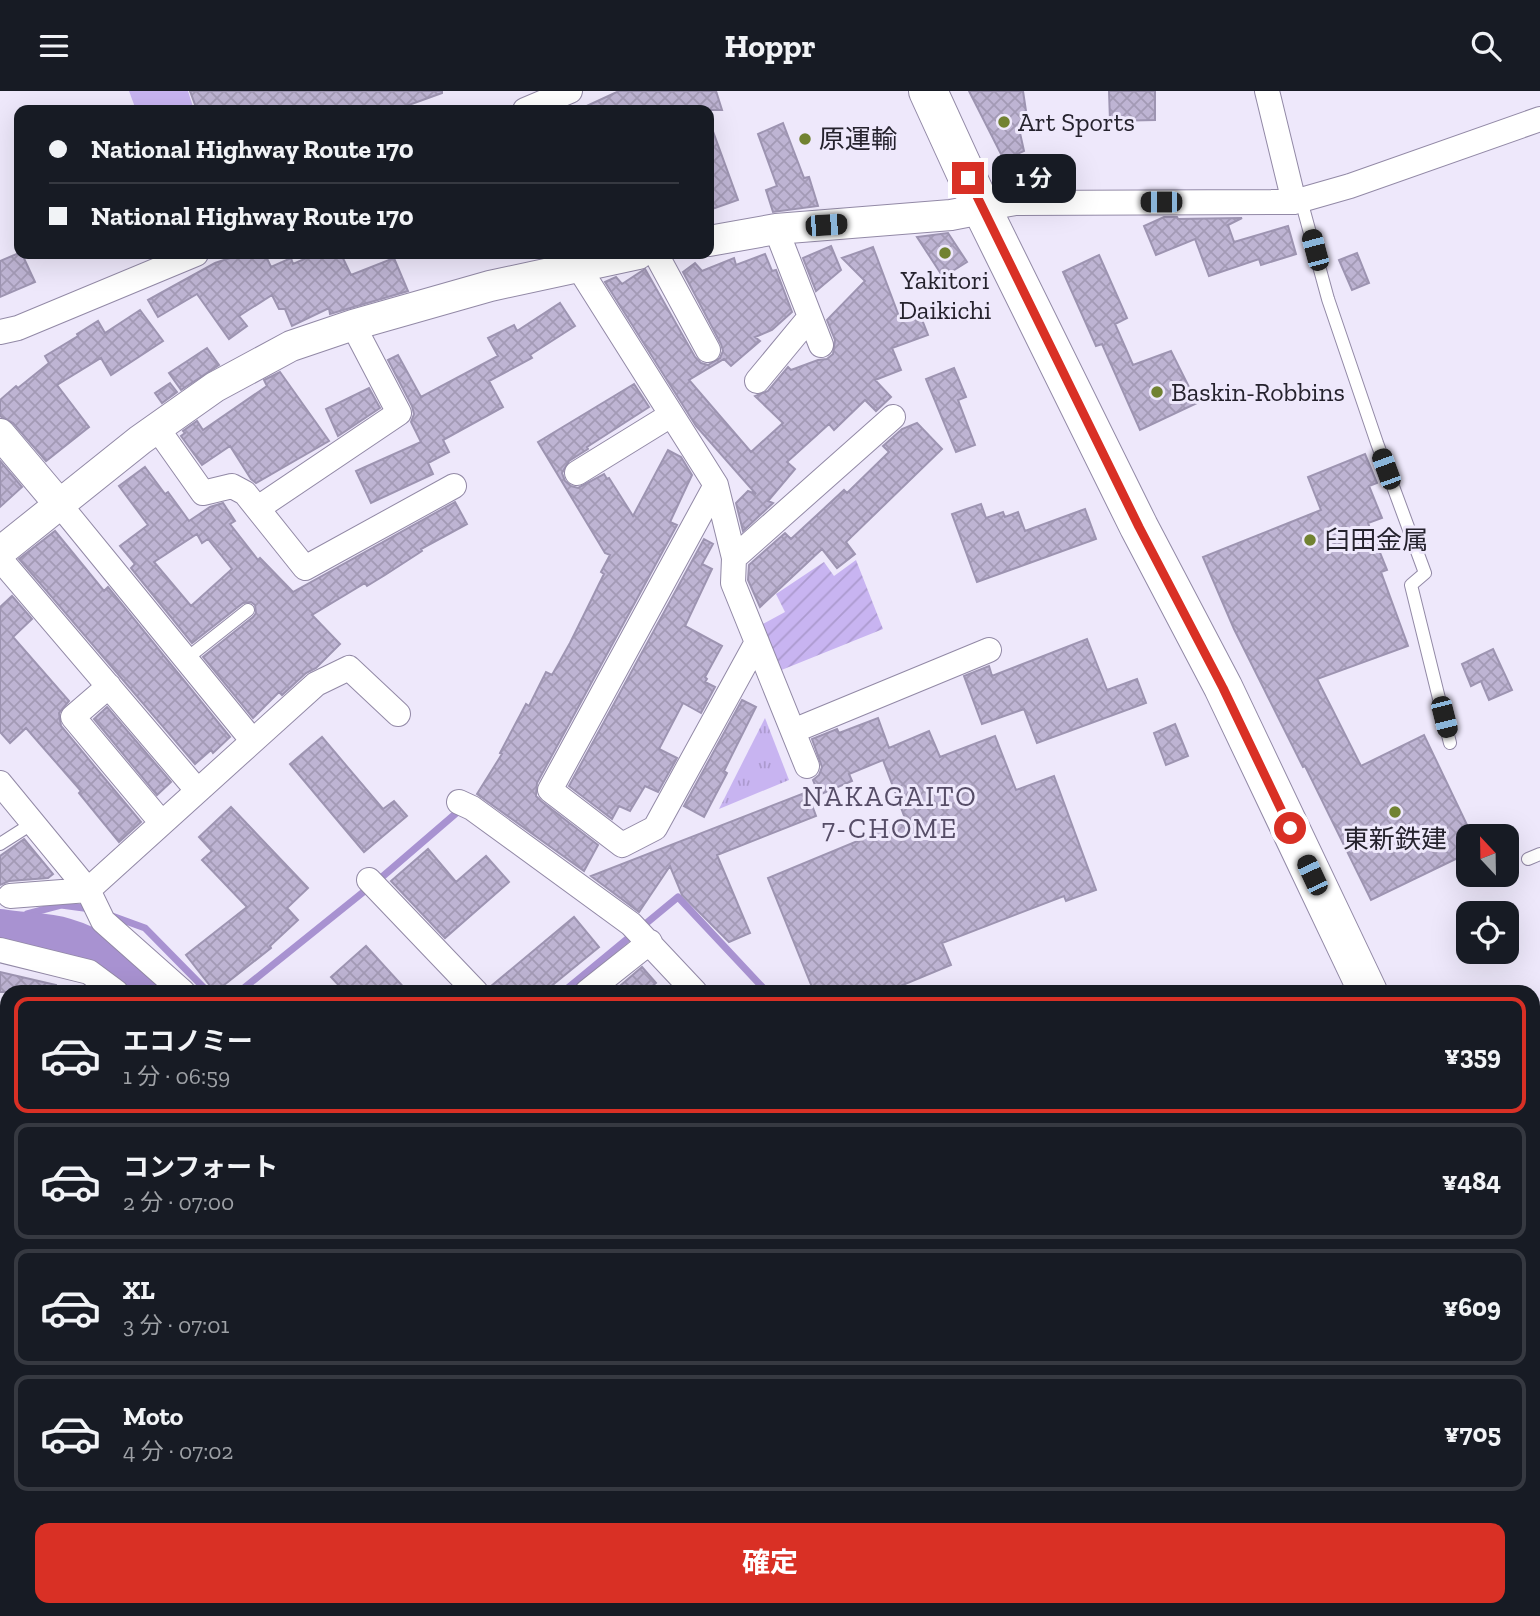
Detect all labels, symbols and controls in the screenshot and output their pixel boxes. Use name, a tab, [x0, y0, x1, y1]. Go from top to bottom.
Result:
icon: menu	[35, 27, 73, 65]
text: Hoppr	[724, 27, 816, 65]
icon: search	[1467, 27, 1505, 65]
place label: Art Sports	[1018, 106, 1135, 138]
marker: Art Sports	[996, 114, 1012, 130]
place label: 原運輸	[819, 123, 897, 155]
marker: 原運輸	[797, 131, 813, 147]
text: National Highway Route 170	[91, 133, 414, 165]
callout: 1 分	[992, 153, 1076, 203]
route end	[952, 162, 984, 194]
text: 1 分	[1016, 164, 1052, 192]
car	[1141, 192, 1183, 213]
text: National Highway Route 170	[91, 200, 414, 232]
car	[805, 213, 848, 237]
car	[1300, 227, 1331, 273]
marker: Yakitori Daikichi	[937, 245, 953, 261]
place label: Yakitori Daikichi	[899, 264, 991, 326]
place label: Baskin-Robbins	[1171, 376, 1345, 408]
marker: Baskin-Robbins	[1149, 384, 1165, 400]
car	[1369, 446, 1404, 492]
place label: 臼田金属	[1324, 524, 1428, 556]
marker: 臼田金属	[1302, 532, 1318, 548]
car	[1429, 694, 1460, 740]
district label: NAKAGAITO 7-CHOME	[802, 780, 978, 845]
marker: 東新鉄建	[1387, 804, 1403, 820]
route start	[1274, 812, 1306, 844]
place label: 東新鉄建	[1343, 823, 1447, 855]
north arrow	[1456, 824, 1519, 887]
map controls	[1456, 824, 1519, 964]
car	[1294, 852, 1331, 898]
button: locate	[1456, 901, 1519, 964]
icon: car	[39, 1024, 102, 1087]
text: エコノミー	[123, 1025, 253, 1057]
text: ¥359	[1444, 1039, 1501, 1071]
text: 1 分 · 06:59	[123, 1062, 230, 1090]
icon: car	[39, 1150, 102, 1213]
text: コンフォート	[123, 1151, 278, 1183]
text: ¥484	[1442, 1165, 1501, 1197]
text: 2 分 · 07:00	[123, 1188, 234, 1216]
text: XL	[123, 1274, 155, 1306]
icon: car	[39, 1276, 102, 1339]
text: ¥609	[1443, 1291, 1501, 1323]
text: 3 分 · 07:01	[123, 1311, 229, 1339]
text: Moto	[123, 1400, 183, 1432]
icon: car	[39, 1402, 102, 1465]
text: ¥705	[1444, 1417, 1501, 1449]
text: 4 分 · 07:02	[123, 1437, 233, 1465]
button: 確定	[35, 1523, 1505, 1603]

